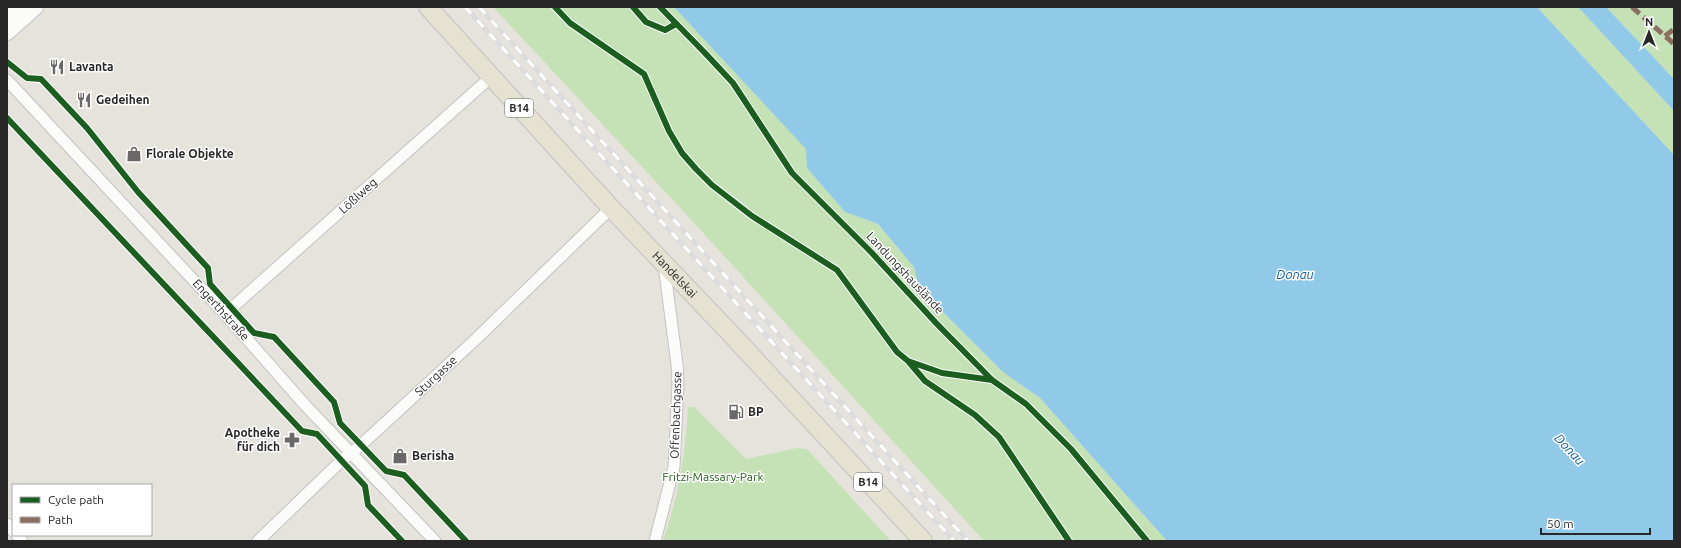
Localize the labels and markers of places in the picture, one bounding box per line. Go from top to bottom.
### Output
restaurant icon: Lavanta [48,58,66,76]
place label: Lavanta [69,60,113,73]
restaurant icon: Gedeihen [75,91,93,109]
place label: Gedeihen [96,93,150,106]
shop icon: Florale Objekte [125,145,143,163]
place label: Florale Objekte [146,147,234,160]
fuel station icon: BP [727,403,745,421]
place label: BP [748,405,764,418]
place label: Apotheke für dich [225,426,280,453]
pharmacy icon: Apotheke für dich [283,431,301,449]
shop icon: Berisha [391,447,409,465]
place label: Berisha [412,449,454,462]

